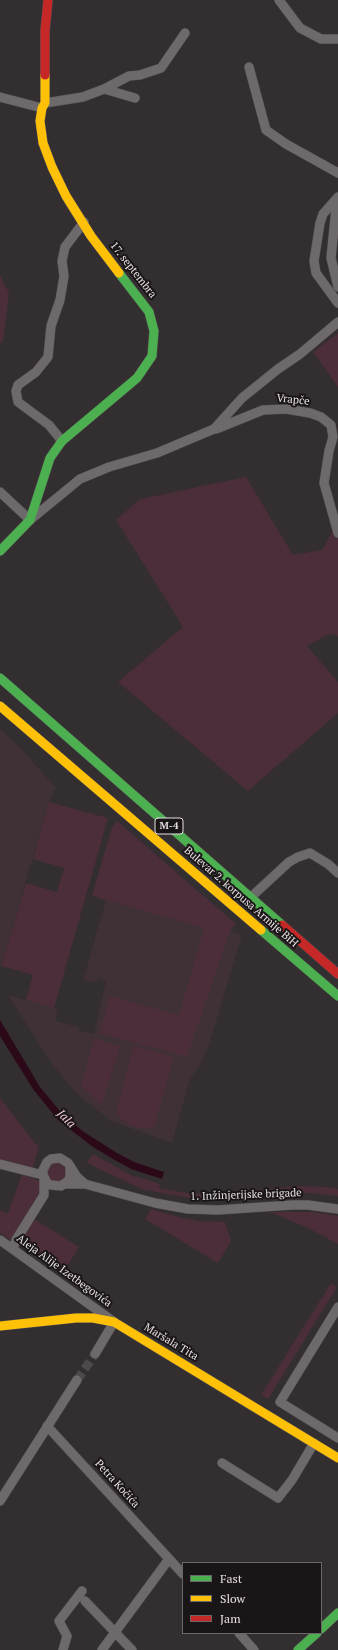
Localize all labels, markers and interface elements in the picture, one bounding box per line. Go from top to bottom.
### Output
street label: 17. septembra [107,239,159,301]
street label: Vrapče [276,392,310,408]
road number: M-4 [155,818,183,834]
street label: Bulevar 2. korpusa Armije BiH [181,844,301,950]
water label: Jala [54,1107,78,1131]
street label: 1. Inžinjerijske brigade [190,1186,302,1204]
street label: Aleja Alije Izetbegovića [14,1232,114,1310]
street label: Maršala Tita [141,1321,201,1363]
street label: Petra Kočića [92,1457,142,1511]
legend [182,1562,322,1634]
text: Fast [220,1571,242,1586]
text: Slow [220,1591,245,1606]
text: Jam [220,1611,241,1626]

